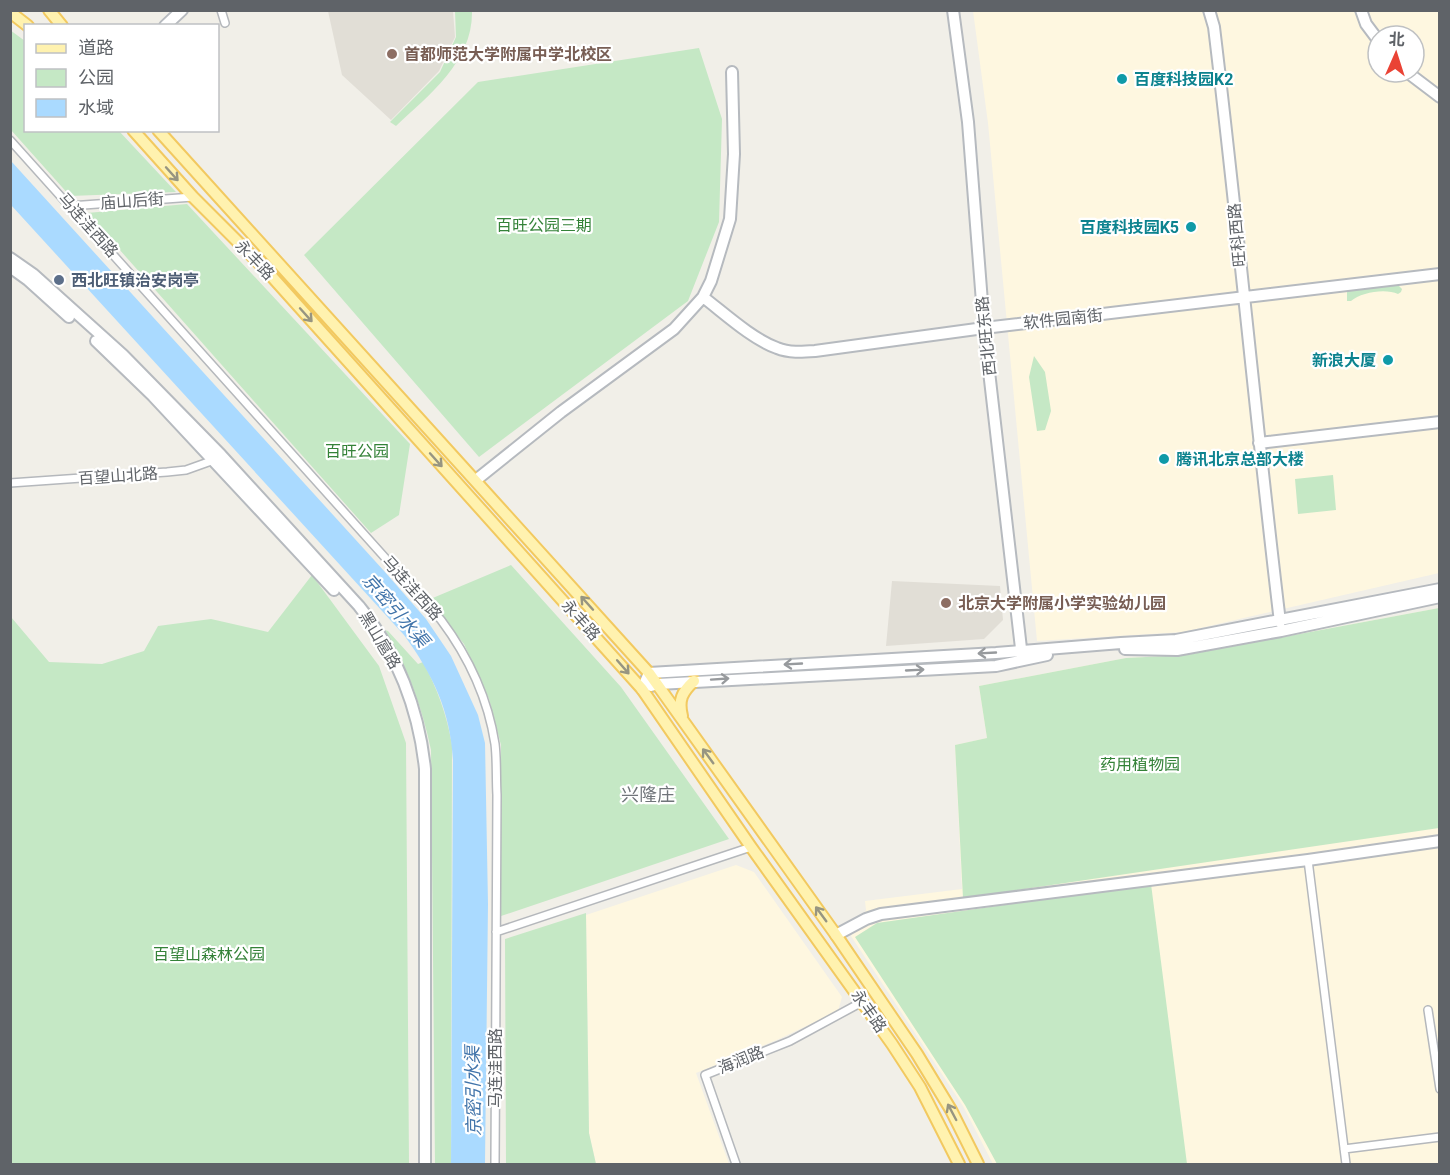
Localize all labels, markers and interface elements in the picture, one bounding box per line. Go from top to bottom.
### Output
legend [24,24,219,132]
north arrow [1366,24,1426,84]
text: 北 [1388,30,1405,49]
text: 道路 [78,37,114,58]
place label: 首都师范大学附属中学北校区 [404,45,612,64]
marker: 首都师范大学附属中学北校区 [385,47,399,61]
text: 公园 [78,67,114,88]
place label: 百度科技园K2 [1134,70,1233,89]
marker: 百度科技园K2 [1115,72,1129,86]
text: 水域 [78,97,114,118]
one-way arrow [165,166,179,181]
street label: 马连洼西路 [54,189,122,261]
street label: 庙山后街 [99,189,165,213]
street label: 旺科西路 [1225,202,1249,268]
park label: 百旺公园三期 [496,216,592,235]
place label: 百度科技园K5 [1080,218,1179,237]
marker: 百度科技园K5 [1184,220,1198,234]
street label: 永丰路 [231,236,279,284]
place label: 西北旺镇治安岗亭 [71,271,199,290]
marker: 西北旺镇治安岗亭 [52,273,66,287]
street label: 西北旺东路 [972,295,1000,377]
street label: 软件园南街 [1022,305,1104,333]
one-way arrow [299,308,313,323]
place label: 新浪大厦 [1312,351,1376,370]
marker: 新浪大厦 [1381,353,1395,367]
park label: 百旺公园 [325,442,389,461]
place label: 腾讯北京总部大楼 [1176,450,1304,469]
one-way arrow [429,452,443,467]
marker: 腾讯北京总部大楼 [1157,452,1171,466]
street label: 百望山北路 [77,464,159,488]
street label: 马连洼西路 [378,552,446,624]
water label: 京密引水渠 [359,569,435,653]
place label: 北京大学附属小学实验幼儿园 [958,594,1166,613]
street label: 永丰路 [558,596,604,644]
one-way arrow [580,596,594,611]
marker: 北京大学附属小学实验幼儿园 [939,596,953,610]
street label: 黑山扈路 [355,608,405,672]
one-way arrow [978,648,998,659]
one-way arrow [616,659,630,674]
one-way arrow [783,659,803,670]
one-way arrow [905,664,924,675]
one-way arrow [710,674,730,685]
one-way arrow [701,748,714,764]
park label: 药用植物园 [1100,755,1180,774]
district label: 兴隆庄 [621,784,675,805]
one-way arrow [815,907,827,923]
park label: 百望山森林公园 [153,945,265,964]
street label: 永丰路 [847,986,891,1036]
street label: 马连洼西路 [486,1028,505,1108]
street label: 海润路 [715,1042,767,1078]
water label: 京密引水渠 [462,1043,484,1136]
one-way arrow [946,1104,958,1121]

